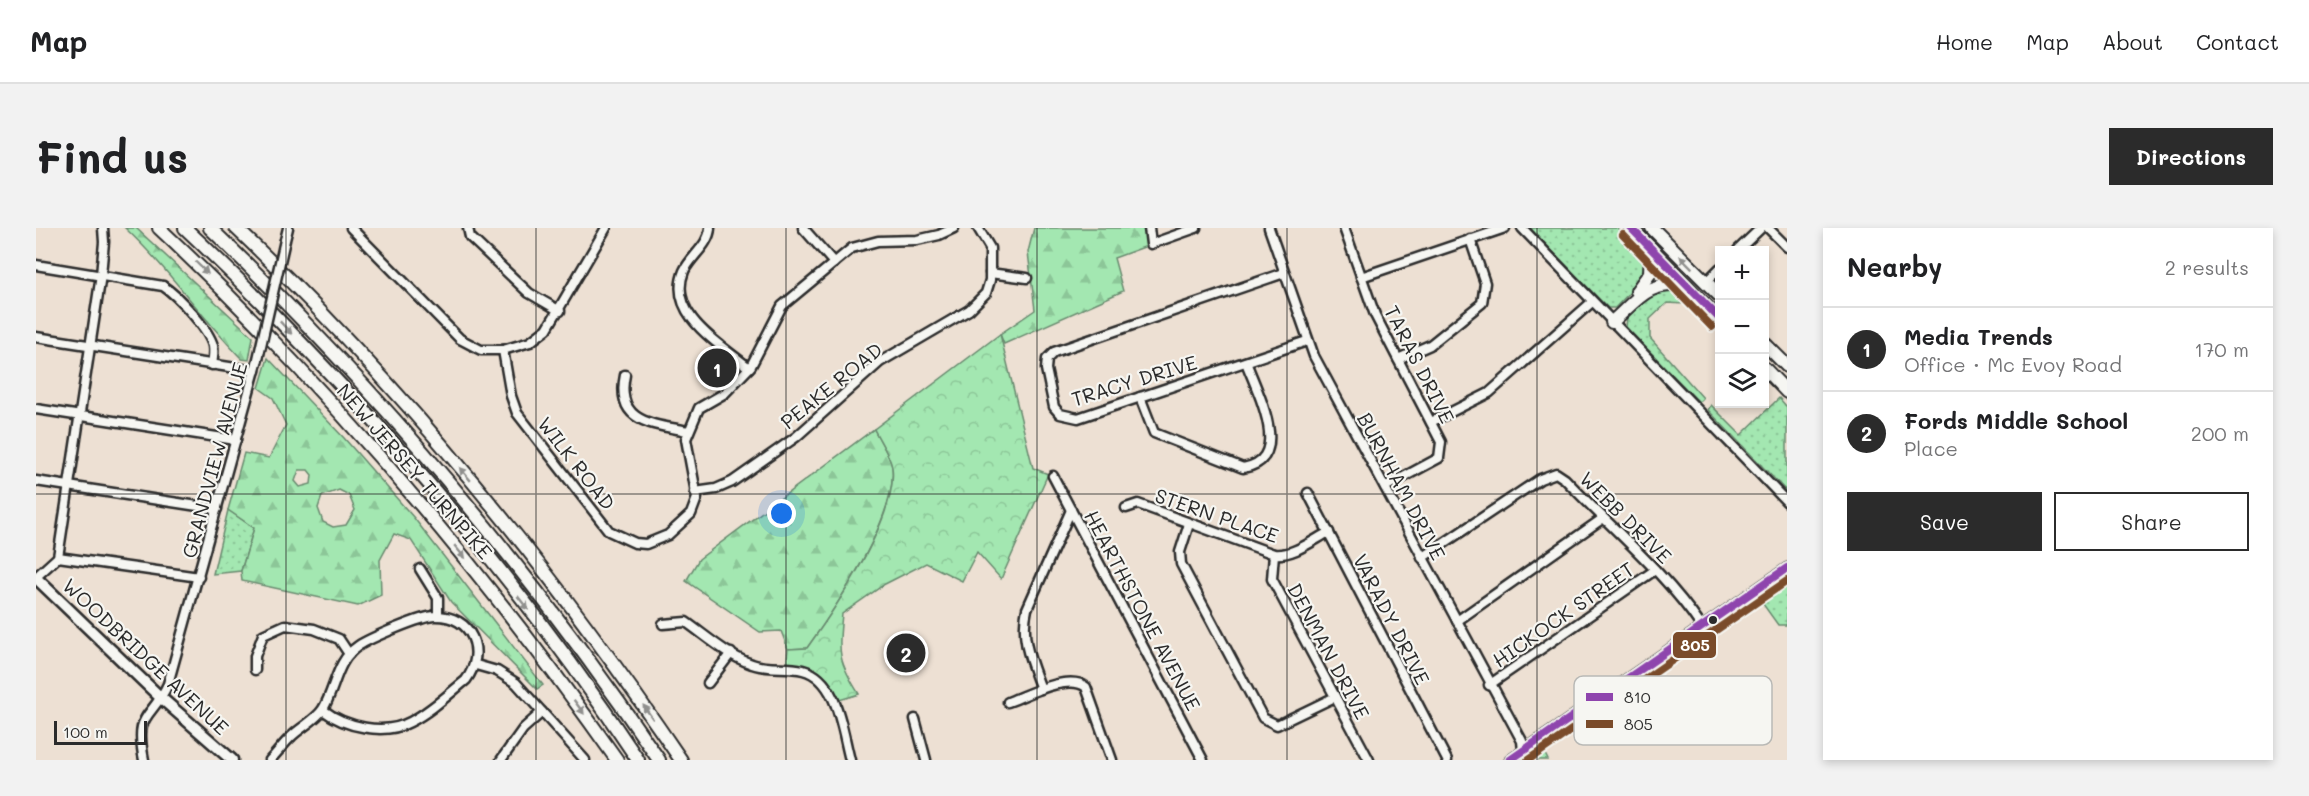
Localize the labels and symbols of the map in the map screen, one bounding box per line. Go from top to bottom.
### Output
one-way arrow [1679,254,1693,269]
one-way arrow [194,261,208,275]
street label: TARAS DRIVE [1379,301,1461,427]
one-way arrow [279,321,293,336]
street label: PEAKE ROAD [775,336,887,434]
pin: 1 [698,346,736,390]
street label: TRACY DRIVE [1068,349,1200,411]
street label: GRANDVIEW AVENUE [175,359,253,561]
street label: NEW JERSEY TURNPIKE [332,378,498,564]
street label: BURNHAM DRIVE [1352,408,1452,564]
street label: WILK ROAD [532,411,622,515]
street label: WEBB DRIVE [1574,465,1678,569]
one-way arrow [458,466,471,482]
street label: STERN PLACE [1152,482,1282,548]
your location [767,499,796,528]
street label: HEARTHSTONE AVENUE [1079,505,1207,715]
one-way arrow [454,544,467,560]
street label: VARADY DRIVE [1348,549,1436,689]
street label: HICKOCK STREET [1487,555,1639,673]
street label: WOODBRIDGE AVENUE [57,572,235,740]
street label: DENMAN DRIVE [1282,578,1376,724]
one-way arrow [517,595,530,611]
unlabelled marker [1707,614,1719,626]
pin: 2 [886,630,926,676]
line badge: 805 [1672,631,1717,659]
text: 805 [1680,634,1710,655]
legend [1574,676,1772,745]
text: 810 [1624,686,1651,707]
one-way arrow [573,698,585,714]
one-way arrow [642,704,654,720]
text: 805 [1624,713,1653,734]
scale bar [54,718,147,746]

